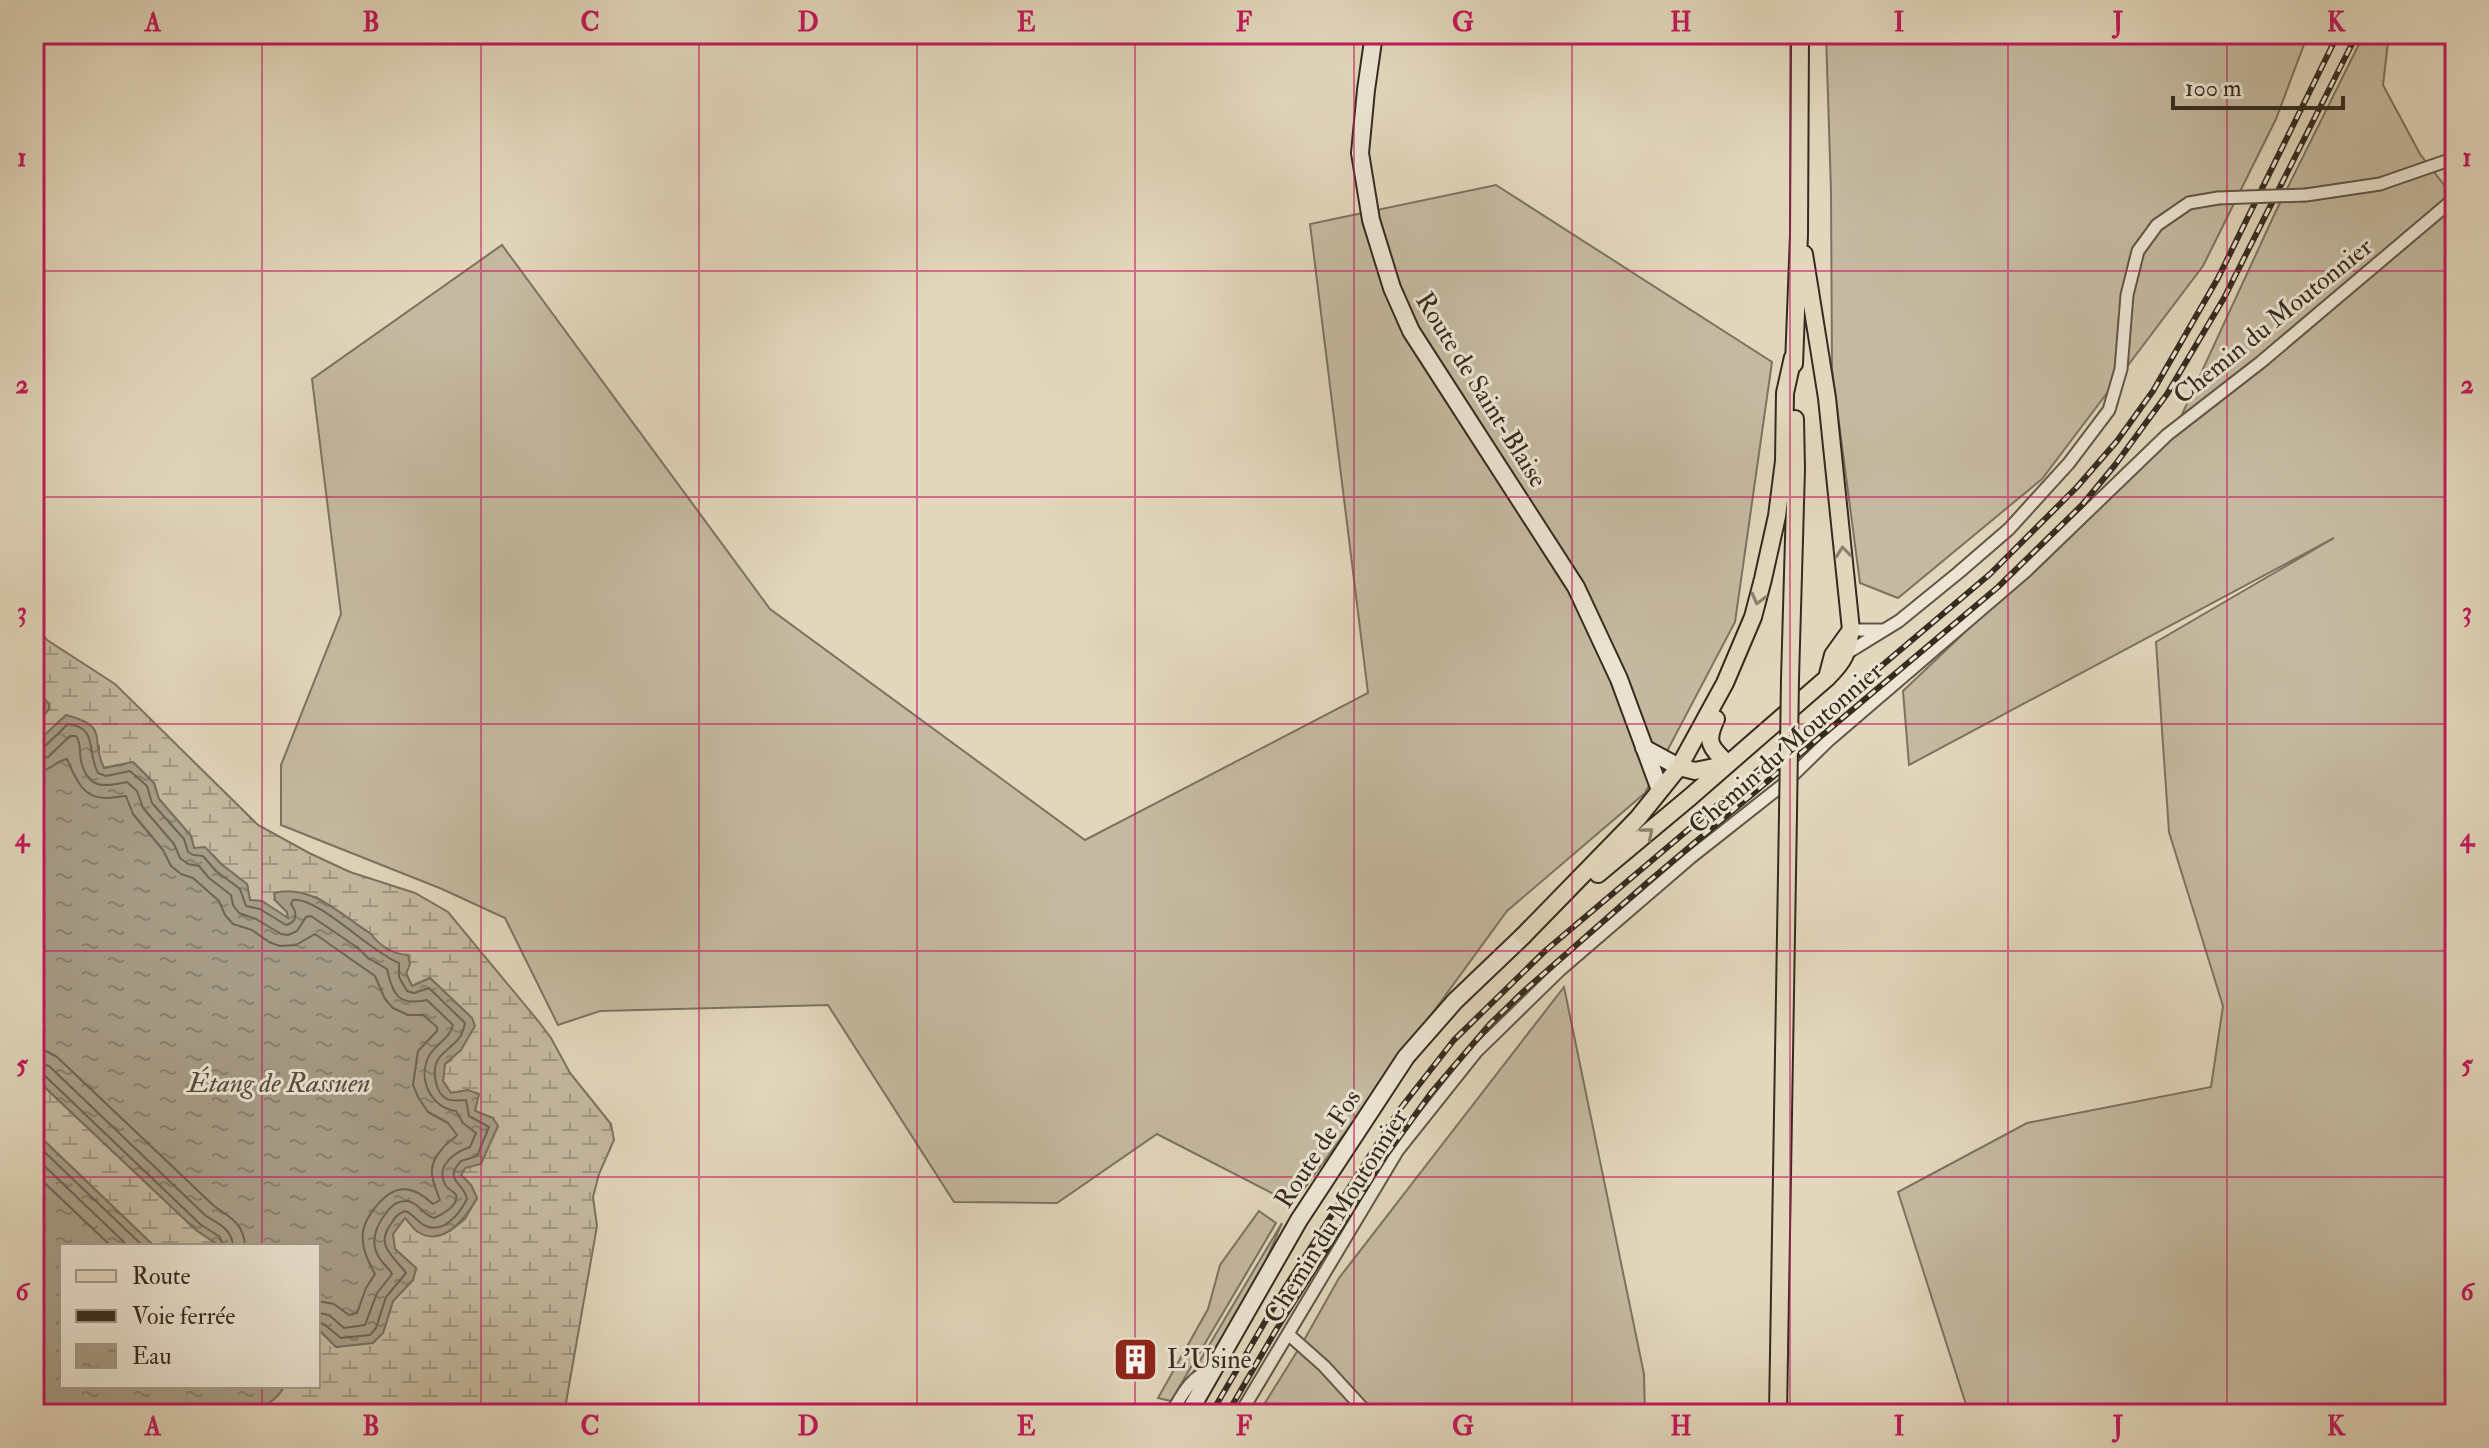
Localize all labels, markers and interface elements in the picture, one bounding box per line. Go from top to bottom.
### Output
text: A [144,7,162,39]
text: B [362,7,380,39]
text: C [580,7,600,39]
text: D [797,7,819,39]
text: E [1017,7,1036,39]
text: F [1236,7,1253,39]
text: G [1452,7,1474,39]
text: H [1670,7,1692,39]
text: I [1894,7,1904,39]
text: J [2111,7,2124,39]
text: K [2327,7,2346,39]
scale bar [2173,60,2343,110]
text: 100 m [2185,73,2242,104]
text: 1 [17,142,27,174]
text: 1 [2462,142,2472,174]
street label: Chemin du Moutonnier [2167,231,2379,411]
street label: Route de Saint-Blaise [1408,287,1554,494]
text: 2 [15,369,29,401]
text: 2 [2460,369,2474,401]
one-way arrow [1834,545,1851,558]
one-way arrow [1751,592,1767,606]
text: 3 [17,596,27,628]
text: 3 [2462,596,2472,628]
street label: Chemin du Moutonnier [1682,655,1890,841]
text: 4 [14,822,31,854]
text: 4 [2459,822,2476,854]
one-way arrow [1638,828,1653,842]
text: 5 [16,1049,28,1081]
text: 5 [2461,1049,2473,1081]
water label: Étang de Rassuen [186,1066,370,1101]
street label: Route de Fos [1268,1084,1368,1214]
street label: Chemin du Moutonnier [1257,1103,1415,1329]
legend [60,1244,320,1388]
text: Route [132,1261,191,1292]
text: 6 [15,1276,30,1308]
text: 6 [2460,1276,2475,1308]
text: Voie ferrée [132,1301,235,1332]
building icon: L'Usine [1112,1336,1160,1384]
text: Eau [132,1341,172,1372]
place label: L'Usine [1167,1344,1252,1376]
text: A [144,1411,162,1443]
text: B [362,1411,380,1443]
text: C [580,1411,600,1443]
text: D [797,1411,819,1443]
text: E [1017,1411,1036,1443]
text: F [1236,1411,1253,1443]
text: G [1452,1411,1474,1443]
text: H [1670,1411,1692,1443]
text: I [1894,1411,1904,1443]
text: J [2111,1411,2124,1443]
text: K [2327,1411,2346,1443]

